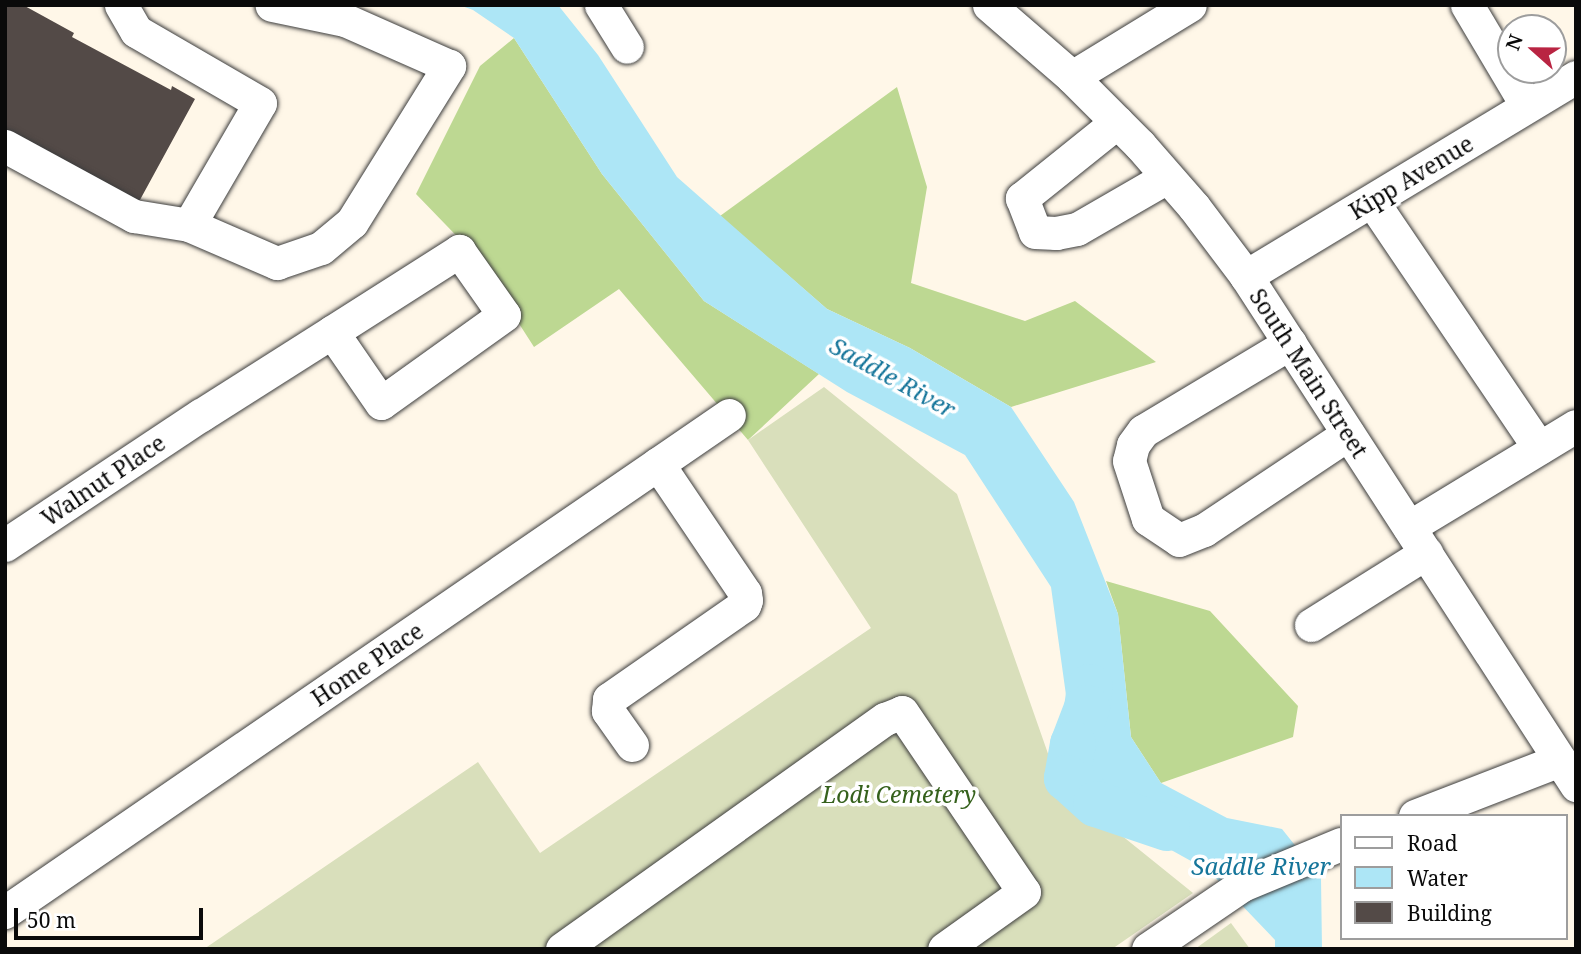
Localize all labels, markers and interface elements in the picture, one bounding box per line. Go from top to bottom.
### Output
north arrow [1497,14,1567,84]
text: N [1499,31,1529,54]
street label: Kipp Avenue [1344,129,1478,225]
street label: South Main Street [1244,283,1374,463]
water label: Saddle River [825,331,961,423]
street label: Walnut Place [36,428,170,532]
street label: Home Place [306,616,428,712]
park label: Lodi Cemetery [822,780,976,808]
legend [1340,814,1567,940]
text: Road [1407,829,1458,857]
water label: Saddle River [1191,852,1331,880]
text: Water [1407,864,1468,892]
scale bar [18,894,206,938]
text: Building [1407,899,1492,927]
text: 50 m [27,906,76,934]

